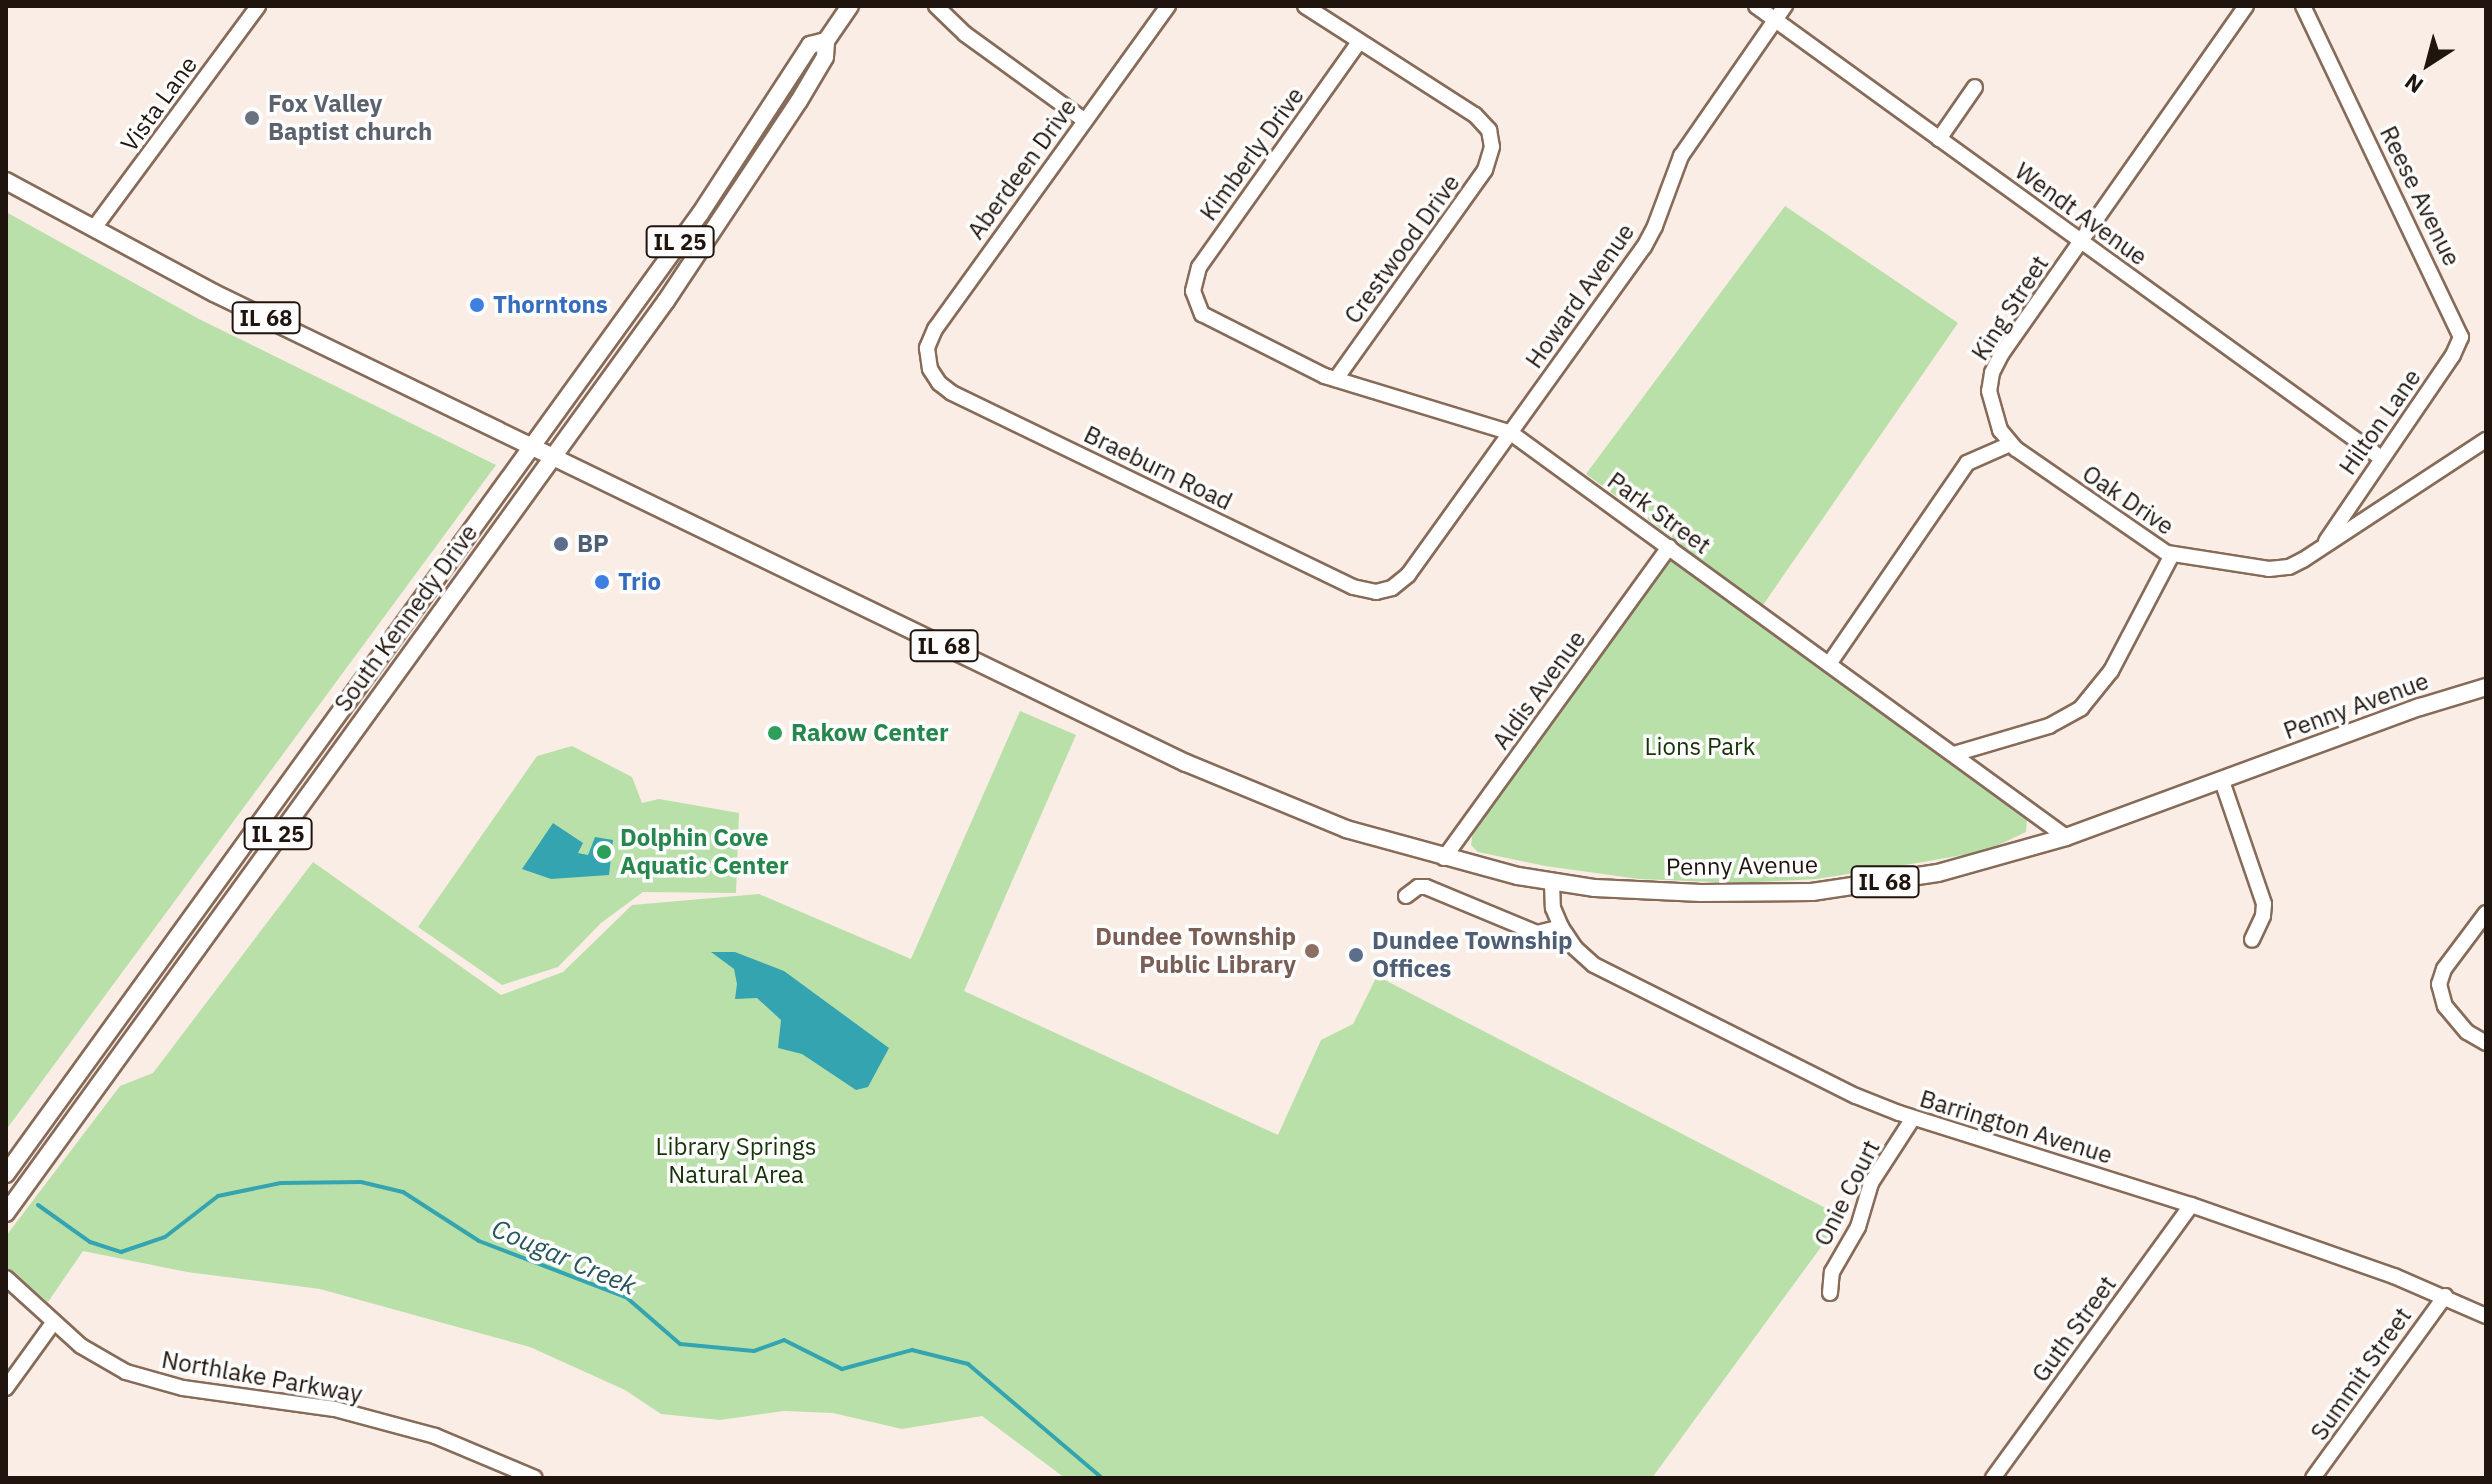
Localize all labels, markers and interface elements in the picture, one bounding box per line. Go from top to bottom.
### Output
north arrow [2388,24,2468,104]
street label: Vista Lane [115,51,203,157]
text: N [2399,67,2429,100]
street label: Kimberly Drive [1194,82,1310,226]
place label: Fox Valley Baptist church [268,90,432,146]
street label: Aberdeen Drive [961,93,1083,245]
marker: Fox Valley Baptist church [243,109,261,127]
street label: Reese Avenue [2374,121,2466,271]
street label: Wendt Avenue [2009,157,2153,271]
street label: Crestwood Drive [1338,169,1466,329]
street label: Howard Avenue [1520,218,1640,374]
road number: IL 25 [644,224,716,260]
street label: King Street [1966,250,2054,366]
place label: Thorntons [493,291,608,319]
marker: Thorntons [468,296,486,314]
road number: IL 68 [230,300,302,336]
street label: Hilton Lane [2333,364,2427,480]
street label: Braeburn Road [1079,420,1237,516]
street label: Oak Drive [2077,459,2179,541]
street label: Park Street [1602,466,1716,560]
street label: South Kennedy Drive [328,519,484,717]
place label: BP [577,530,609,558]
marker: BP [552,535,570,553]
place label: Trio [618,568,661,596]
marker: Trio [593,573,611,591]
street label: Aldis Avenue [1486,625,1592,755]
road number: IL 68 [908,628,980,664]
street label: Penny Avenue [2280,666,2432,746]
place label: Rakow Center [791,719,949,747]
marker: Rakow Center [766,724,784,742]
park label: Lions Park [1644,733,1756,761]
road number: IL 25 [242,816,314,852]
place label: Dolphin Cove Aquatic Center [620,824,789,880]
marker: Dolphin Cove Aquatic Center [595,843,613,861]
street label: Penny Avenue [1666,850,1818,882]
road number: IL 68 [1849,864,1921,900]
place label: Dundee Township Public Library [1095,923,1296,979]
place label: Dundee Township Offices [1372,927,1573,983]
marker: Dundee Township Public Library [1303,942,1321,960]
marker: Dundee Township Offices [1347,946,1365,964]
street label: Barrington Avenue [1916,1084,2116,1170]
park label: Library Springs Natural Area [656,1133,816,1189]
street label: Onie Court [1808,1135,1886,1251]
water label: Cougar Creek [487,1213,641,1301]
street label: Guth Street [2026,1270,2122,1388]
street label: Summit Street [2305,1302,2417,1446]
street label: Northlake Parkway [159,1345,365,1409]

